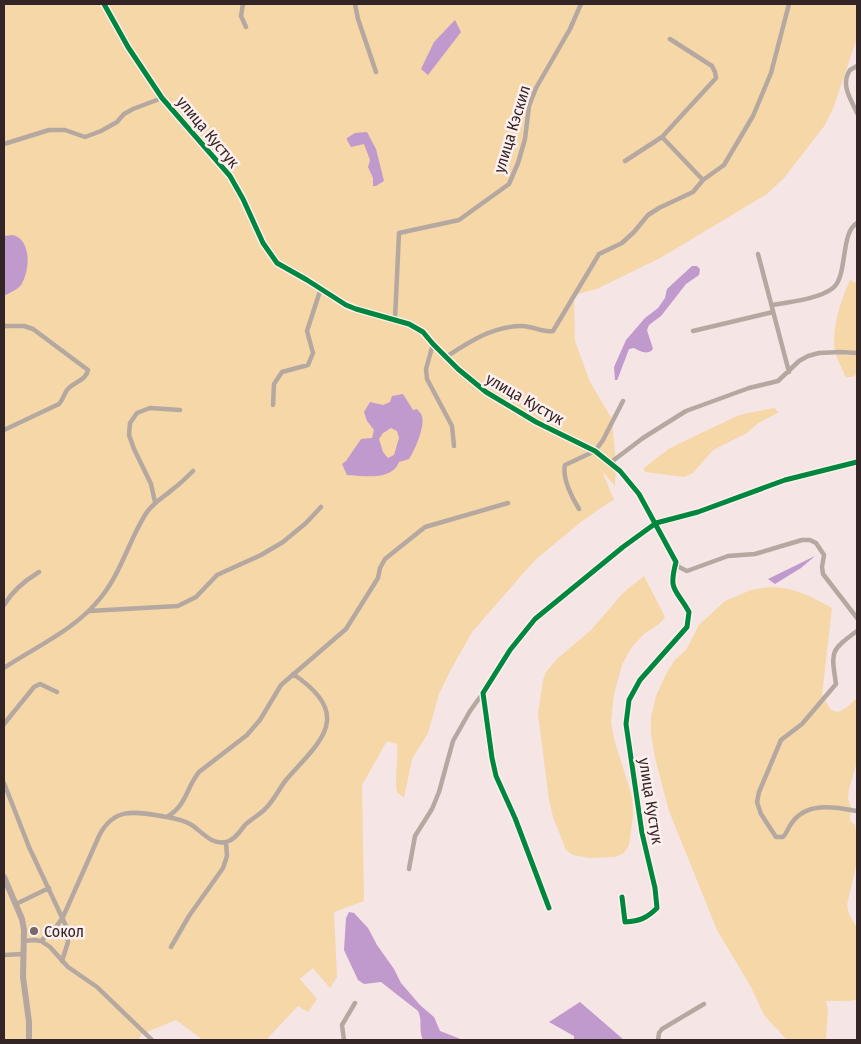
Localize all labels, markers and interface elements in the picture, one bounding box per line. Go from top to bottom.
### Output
street label: улица Кэскил [490,83,534,175]
street label: улица Кустук [173,92,244,172]
street label: улица Кустук [482,369,568,429]
street label: улица Кустук [635,756,667,846]
place label: Сокол [44,922,84,941]
marker: Сокол [28,925,40,937]

